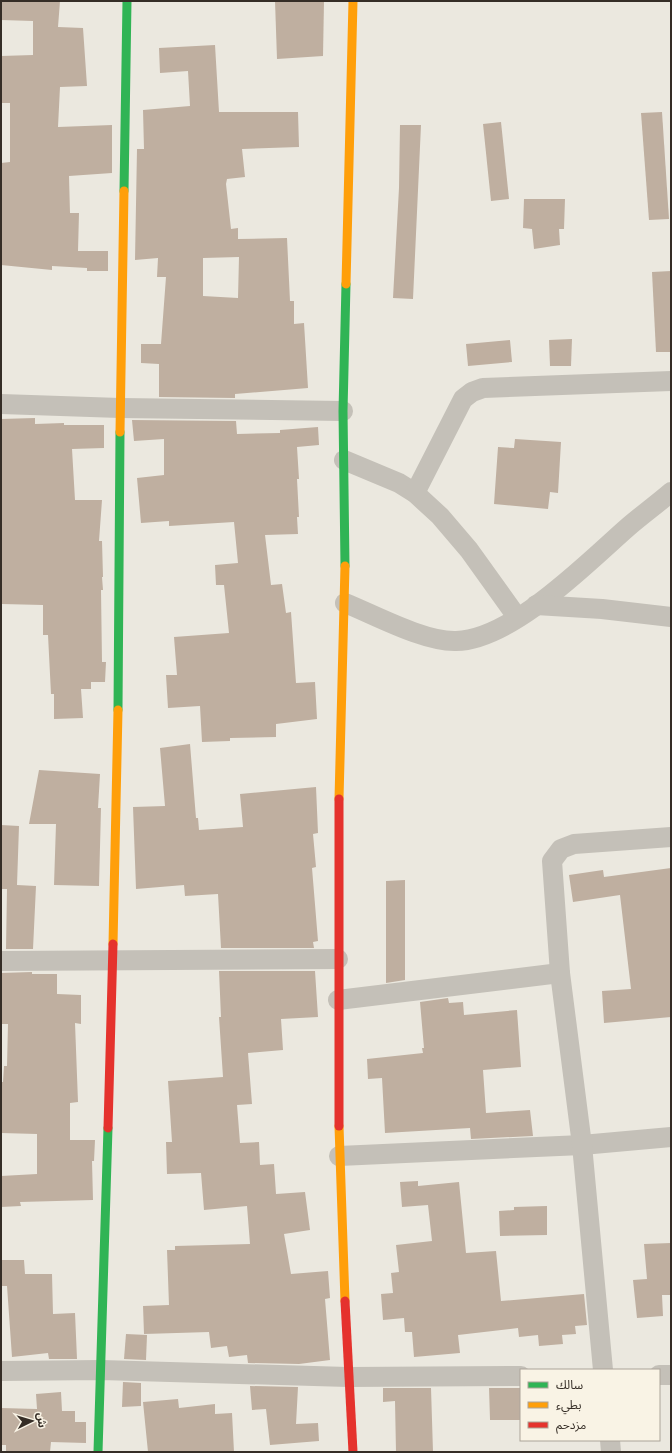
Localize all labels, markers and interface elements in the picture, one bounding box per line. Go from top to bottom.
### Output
legend [520,1369,660,1441]
text: سالك [556,1378,583,1392]
text: بطيء [556,1398,582,1415]
north arrow [12,1401,52,1441]
text: ش [34,1412,49,1428]
text: مزدحم [556,1418,586,1434]

